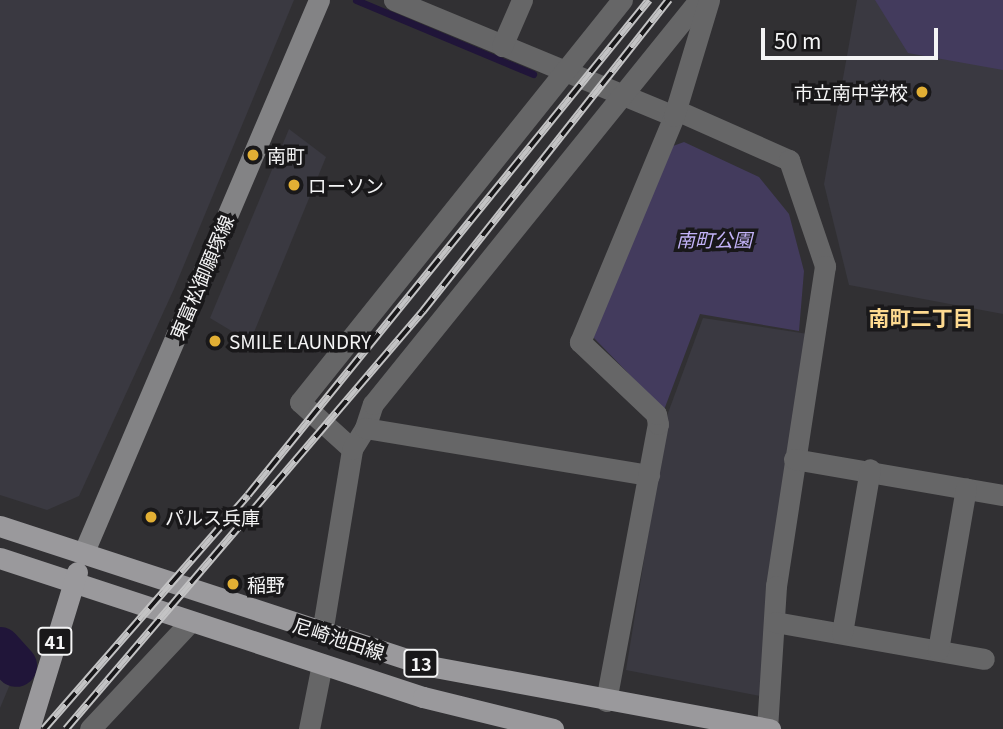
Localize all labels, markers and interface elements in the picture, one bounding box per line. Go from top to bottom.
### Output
scale bar [765,14,942,58]
text: 50 m [774,25,821,55]
place label: 市立南中学校 [794,81,908,103]
marker: 市立南中学校 [914,84,930,100]
place label: 南町 [267,144,305,166]
marker: 南町 [245,147,261,163]
place label: ローソン [308,174,384,196]
marker: ローソン [286,177,302,193]
street label: 東富松御願塚線 [165,211,237,343]
park label: 南町公園 [676,228,752,250]
district label: 南町二丁目 [869,304,973,330]
place label: SMILE LAUNDRY [229,330,371,352]
marker: SMILE LAUNDRY [207,333,223,349]
place label: パルス兵庫 [165,506,260,528]
marker: パルス兵庫 [143,509,159,525]
place label: 稲野 [247,573,285,595]
marker: 稲野 [225,576,241,592]
street label: 尼崎池田線 [290,612,388,664]
road number: 41 [36,626,74,656]
road number: 13 [402,648,440,678]

